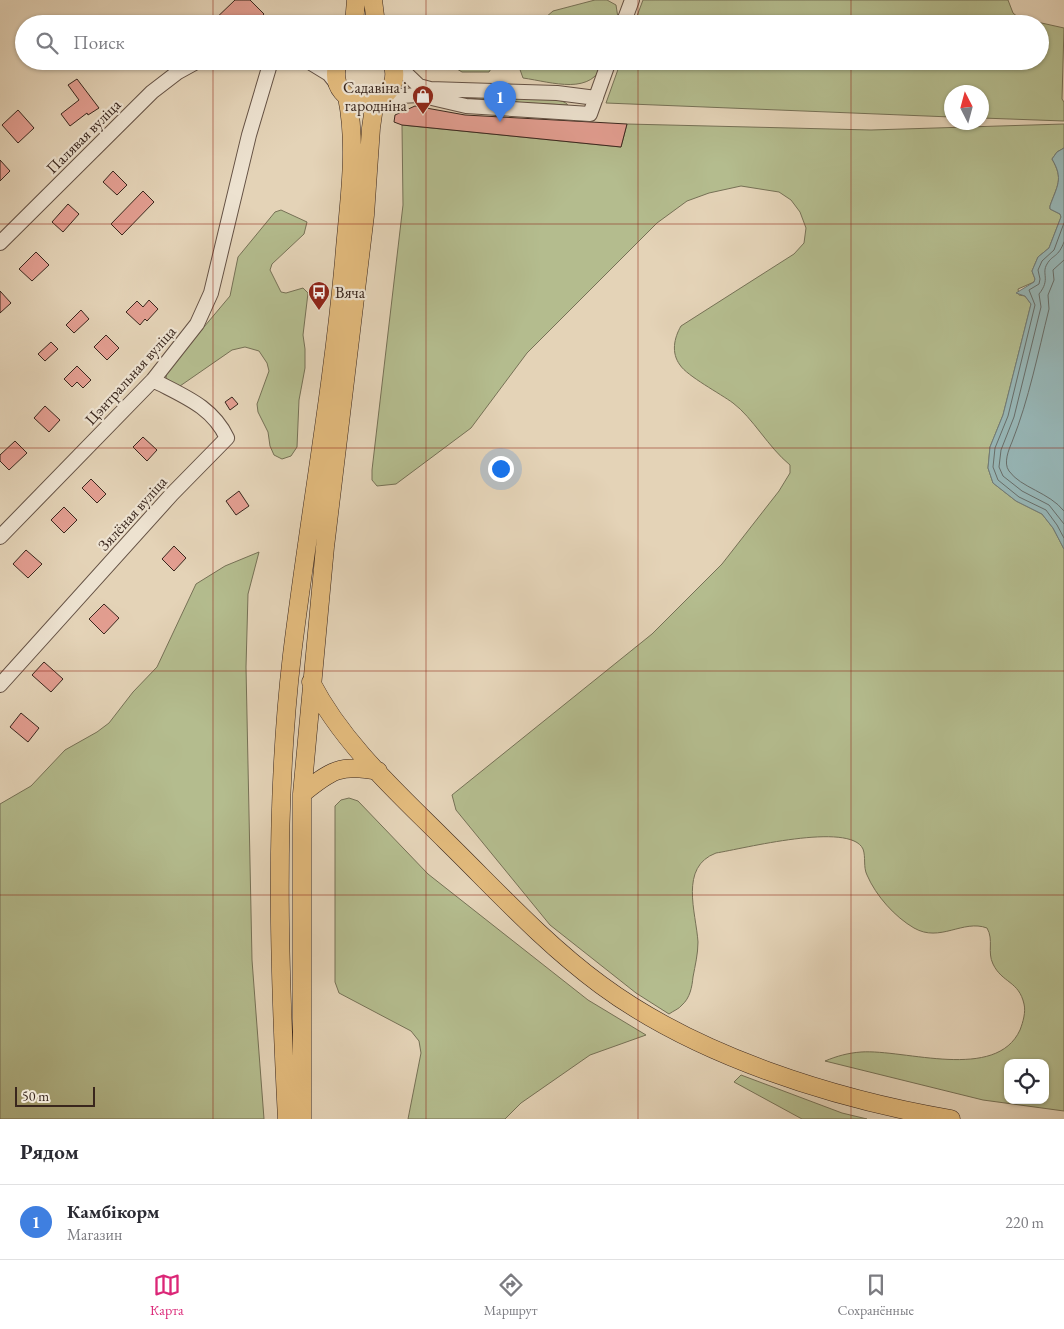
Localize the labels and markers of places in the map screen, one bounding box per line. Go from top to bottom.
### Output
place label: Садавіна і гародніна [343,77,408,116]
pin: 1 [484,81,516,122]
shop icon: Садавіна і гародніна [411,84,435,115]
bus stop icon: Вяча [307,280,331,311]
place label: Вяча [335,282,366,303]

